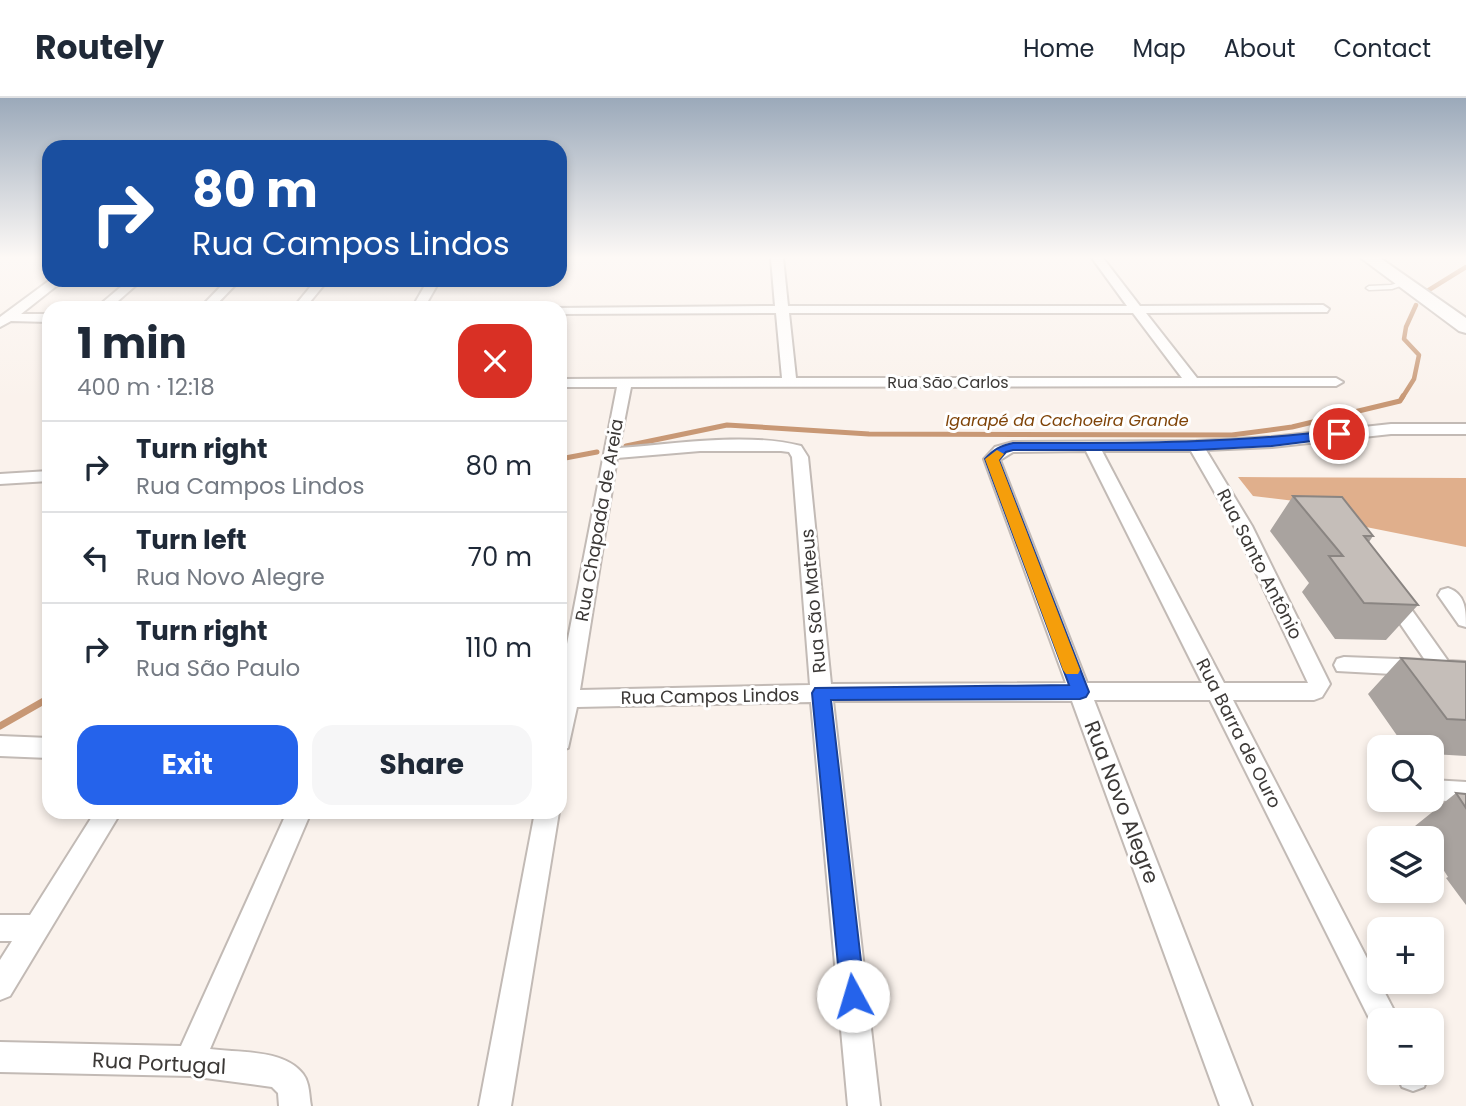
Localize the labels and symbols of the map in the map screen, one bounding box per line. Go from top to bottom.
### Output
street label: Rua São Carlos [887,371,1009,394]
pin [1309,404,1369,464]
water label: Igarapé da Cachoeira Grande [945,409,1189,432]
street label: Rua Chapada de Areia [569,417,629,623]
street label: Rua Santo Antônio [1211,484,1309,644]
street label: Rua São Mateus [794,528,832,674]
street label: Rua Barra de Ouro [1190,654,1288,812]
street label: Rua Campos Lindos [620,682,800,710]
street label: Rua Novo Alegre [1078,716,1166,888]
position arrow [816,959,890,1033]
street label: Rua Portugal [91,1045,227,1081]

